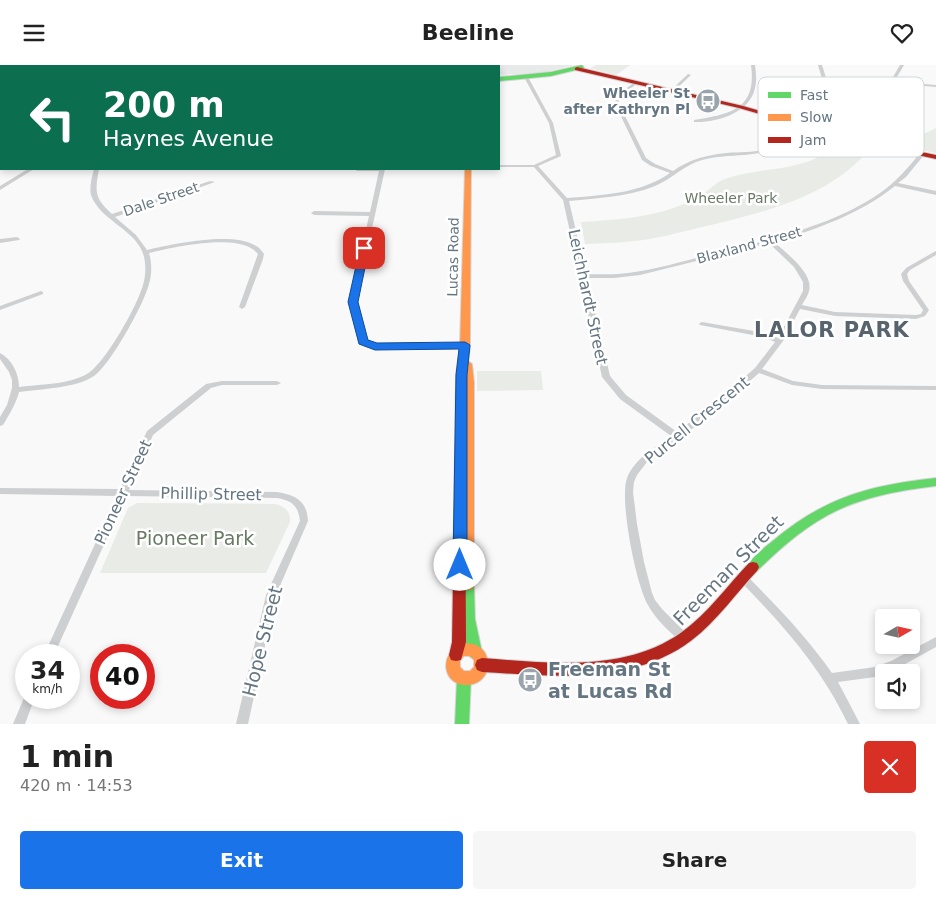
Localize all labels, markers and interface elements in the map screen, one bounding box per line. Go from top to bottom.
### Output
icon: menu [20,19,48,47]
icon: heart [888,19,916,47]
text: Beeline [422,20,514,45]
legend [758,77,924,157]
icon: left [20,85,85,150]
text: 200 m [103,85,225,125]
place label: Wheeler St after Kathryn Pl [564,85,690,117]
text: Fast [800,87,829,103]
bus stop icon: Wheeler St after Kathryn Pl [695,88,721,114]
text: Slow [800,109,833,125]
text: Haynes Avenue [103,126,274,151]
text: Jam [799,132,826,148]
street label: Dale Street [121,178,201,219]
park label: Wheeler Park [685,190,778,206]
street label: Lucas Road [444,217,462,297]
street label: Blaxland Street [695,223,804,267]
pin [343,227,385,269]
street label: Leichhardt Street [564,227,612,367]
icon: arrive [350,234,378,262]
district label: LALOR PARK [754,318,910,342]
street label: Purcell Crescent [641,372,753,468]
street label: Pioneer Street [90,436,156,548]
street label: Phillip Street [160,484,262,504]
street label: Freeman Street [668,510,788,630]
park label: Pioneer Park [136,527,254,549]
position arrow [433,538,485,590]
street label: Hope Street [238,583,286,699]
north arrow [875,609,920,654]
map controls [875,609,920,709]
speed limit sign: 40 [90,644,155,709]
text: 34 [30,656,65,685]
place label: Freeman St at Lucas Rd [548,658,672,702]
button: sound [875,664,920,709]
bus stop icon: Freeman St at Lucas Rd [517,667,543,693]
text: km/h [32,682,63,696]
text: 1 min [20,739,114,774]
button: close [864,741,916,793]
text: 420 m · 14:53 [20,776,133,795]
button: Exit [20,831,463,889]
button: Share [473,831,916,889]

